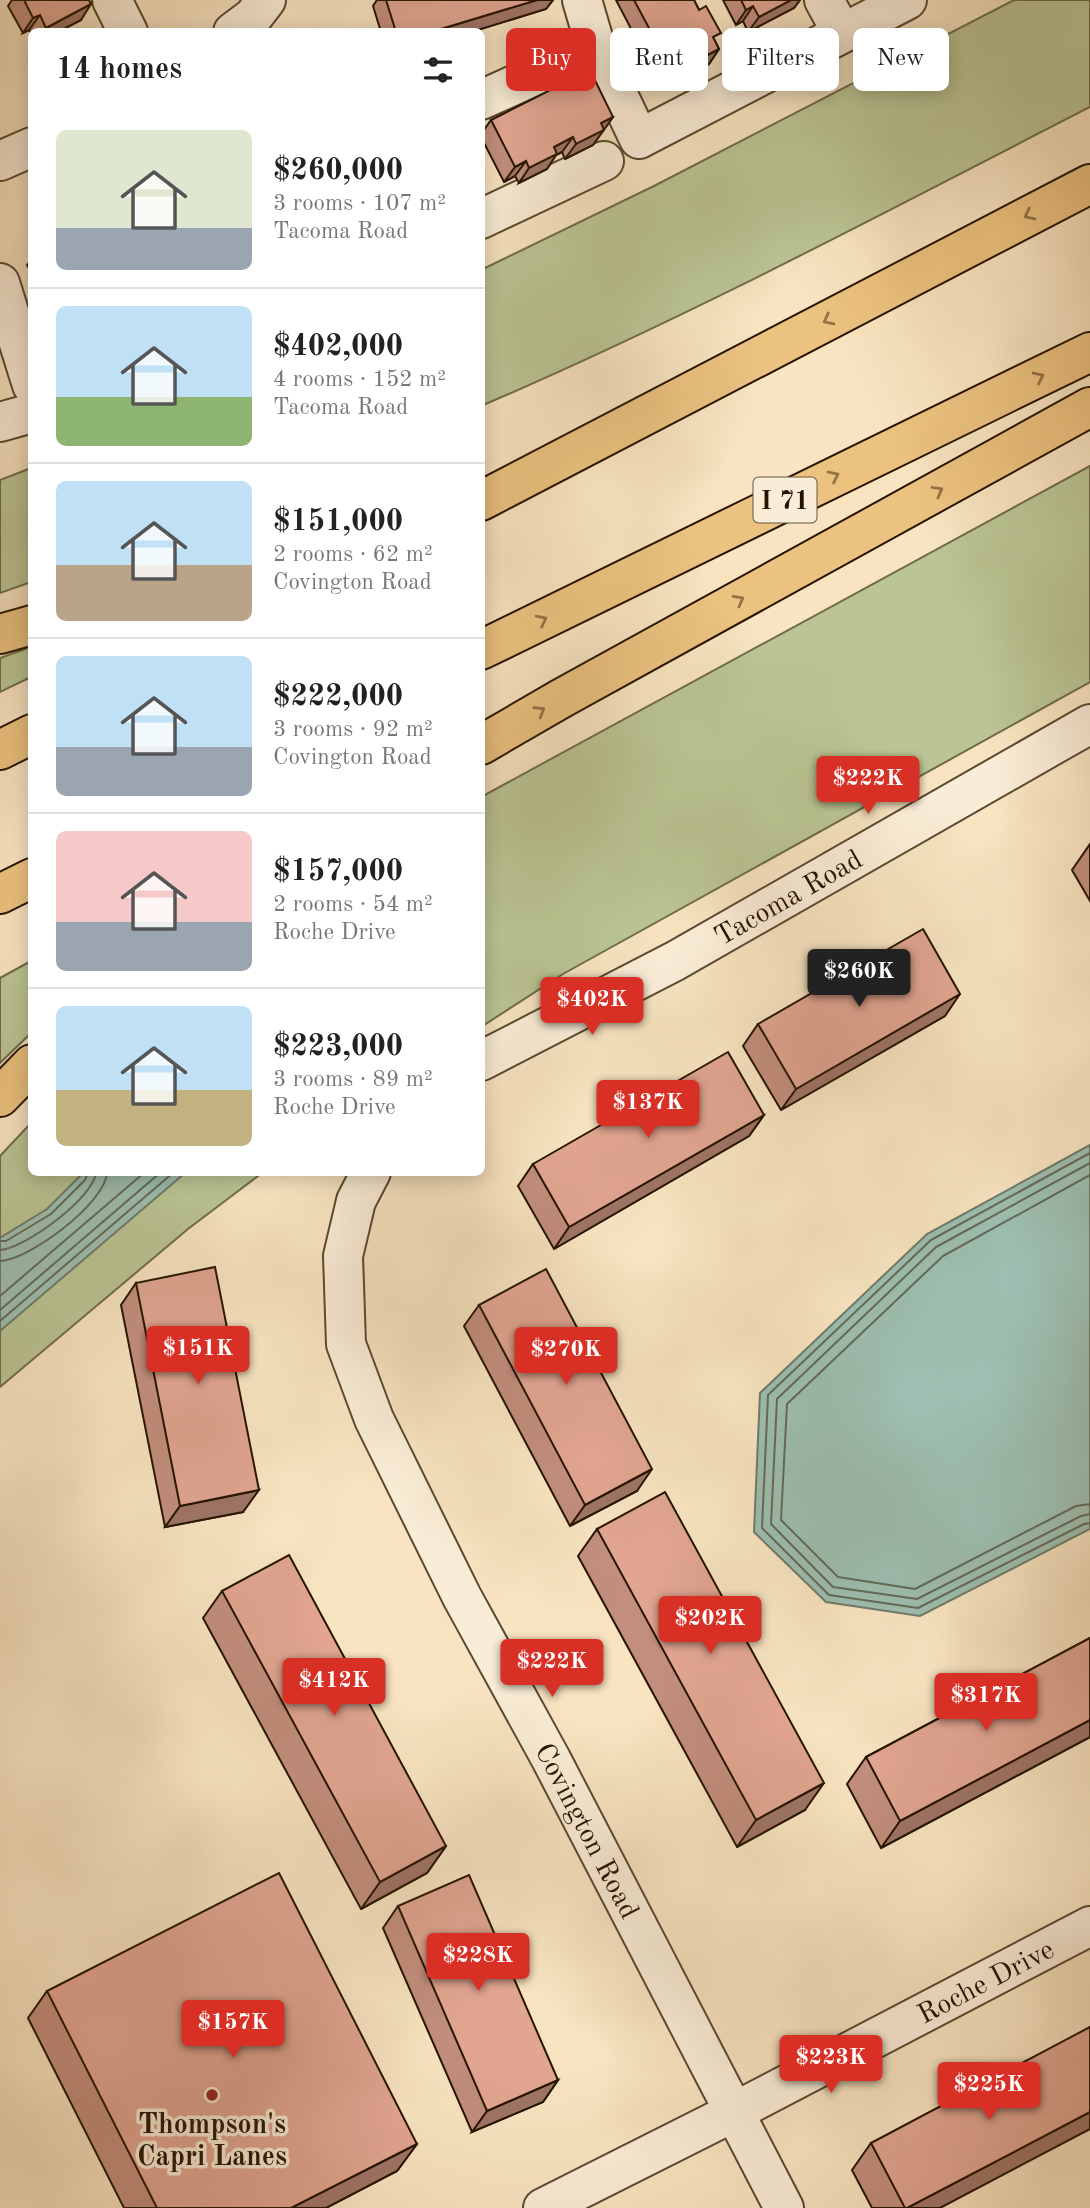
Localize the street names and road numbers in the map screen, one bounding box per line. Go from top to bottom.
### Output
road number: I 71 [754,478,816,522]
street label: Tacoma Road [711,846,868,952]
street label: Covington Road [528,1739,642,1924]
street label: Roche Drive [914,1936,1059,2031]

